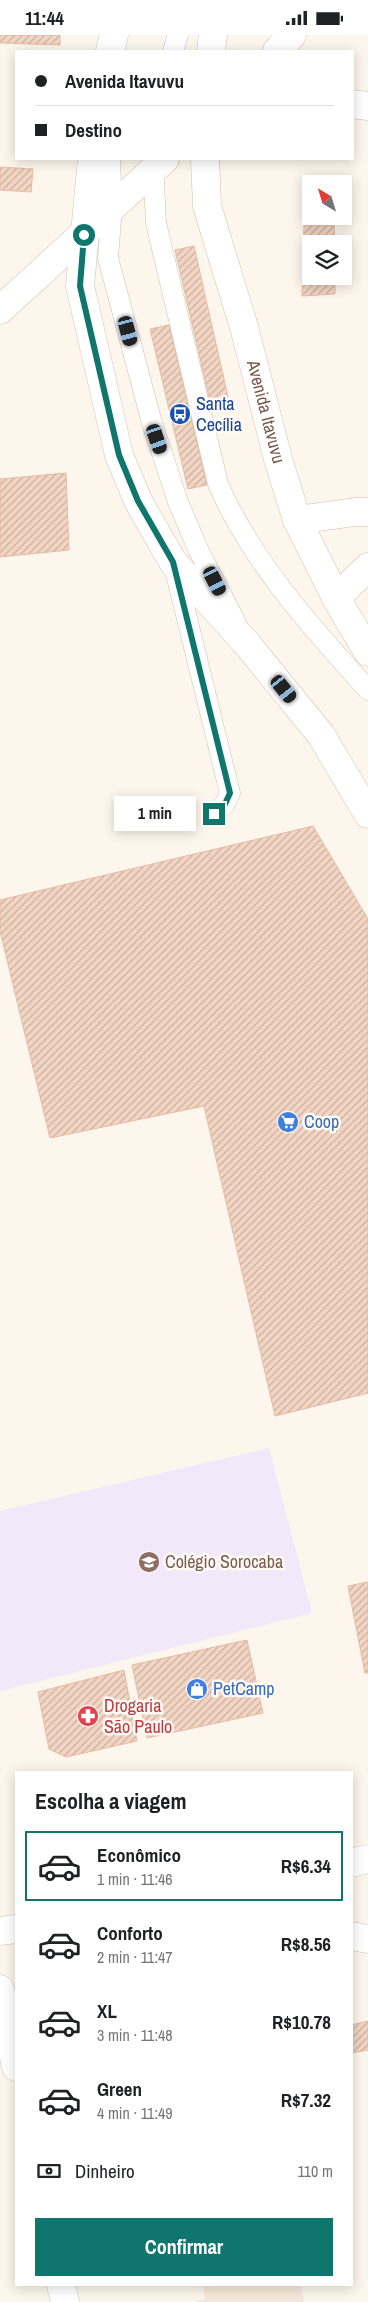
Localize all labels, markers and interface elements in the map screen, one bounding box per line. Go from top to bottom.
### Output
text: 11:44 [25,5,64,31]
text: Avenida Itavuvu [65,68,184,94]
text: Destino [65,117,122,143]
north arrow [302,175,352,225]
map controls [302,175,352,285]
route start [73,224,95,246]
button: layers [302,235,352,285]
car [116,315,139,347]
street label: Avenida Itavuvu [241,356,292,466]
place label: Santa Cecília [196,391,242,437]
bus stop icon: Santa Cecília [168,402,192,426]
car [145,422,168,456]
car [201,564,228,598]
car [268,673,299,705]
callout: 1 min [114,797,196,831]
text: 1 min [138,802,172,824]
route end [203,803,225,825]
place label: Coop [304,1109,339,1134]
supermarket icon: Coop [276,1110,300,1134]
place label: Colégio Sorocaba [165,1549,283,1574]
school or university icon: Colégio Sorocaba [137,1550,161,1574]
place label: PetCamp [213,1676,275,1701]
shop icon: PetCamp [185,1677,209,1701]
place label: Drogaria São Paulo [104,1693,172,1739]
pharmacy icon: Drogaria São Paulo [76,1704,100,1728]
text: Escolha a viagem [35,1786,186,1816]
text: Econômico [97,1842,181,1868]
icon: car [37,1844,82,1889]
text: R$6.34 [281,1853,331,1879]
text: 1 min · 11:46 [97,1868,173,1890]
text: Conforto [97,1920,163,1946]
icon: car [37,1922,82,1967]
text: R$8.56 [281,1931,331,1957]
text: 2 min · 11:47 [97,1946,173,1968]
text: XL [97,1998,117,2024]
icon: car [37,2000,82,2045]
text: R$10.78 [272,2009,331,2035]
text: 3 min · 11:48 [97,2024,173,2046]
text: Green [97,2076,142,2102]
icon: car [37,2078,82,2123]
text: R$7.32 [281,2087,331,2113]
text: 4 min · 11:49 [97,2102,173,2124]
icon: cash [35,2157,63,2185]
text: Dinheiro [75,2158,135,2184]
text: 110 m [297,2160,333,2182]
button: Confirmar [35,2218,333,2276]

